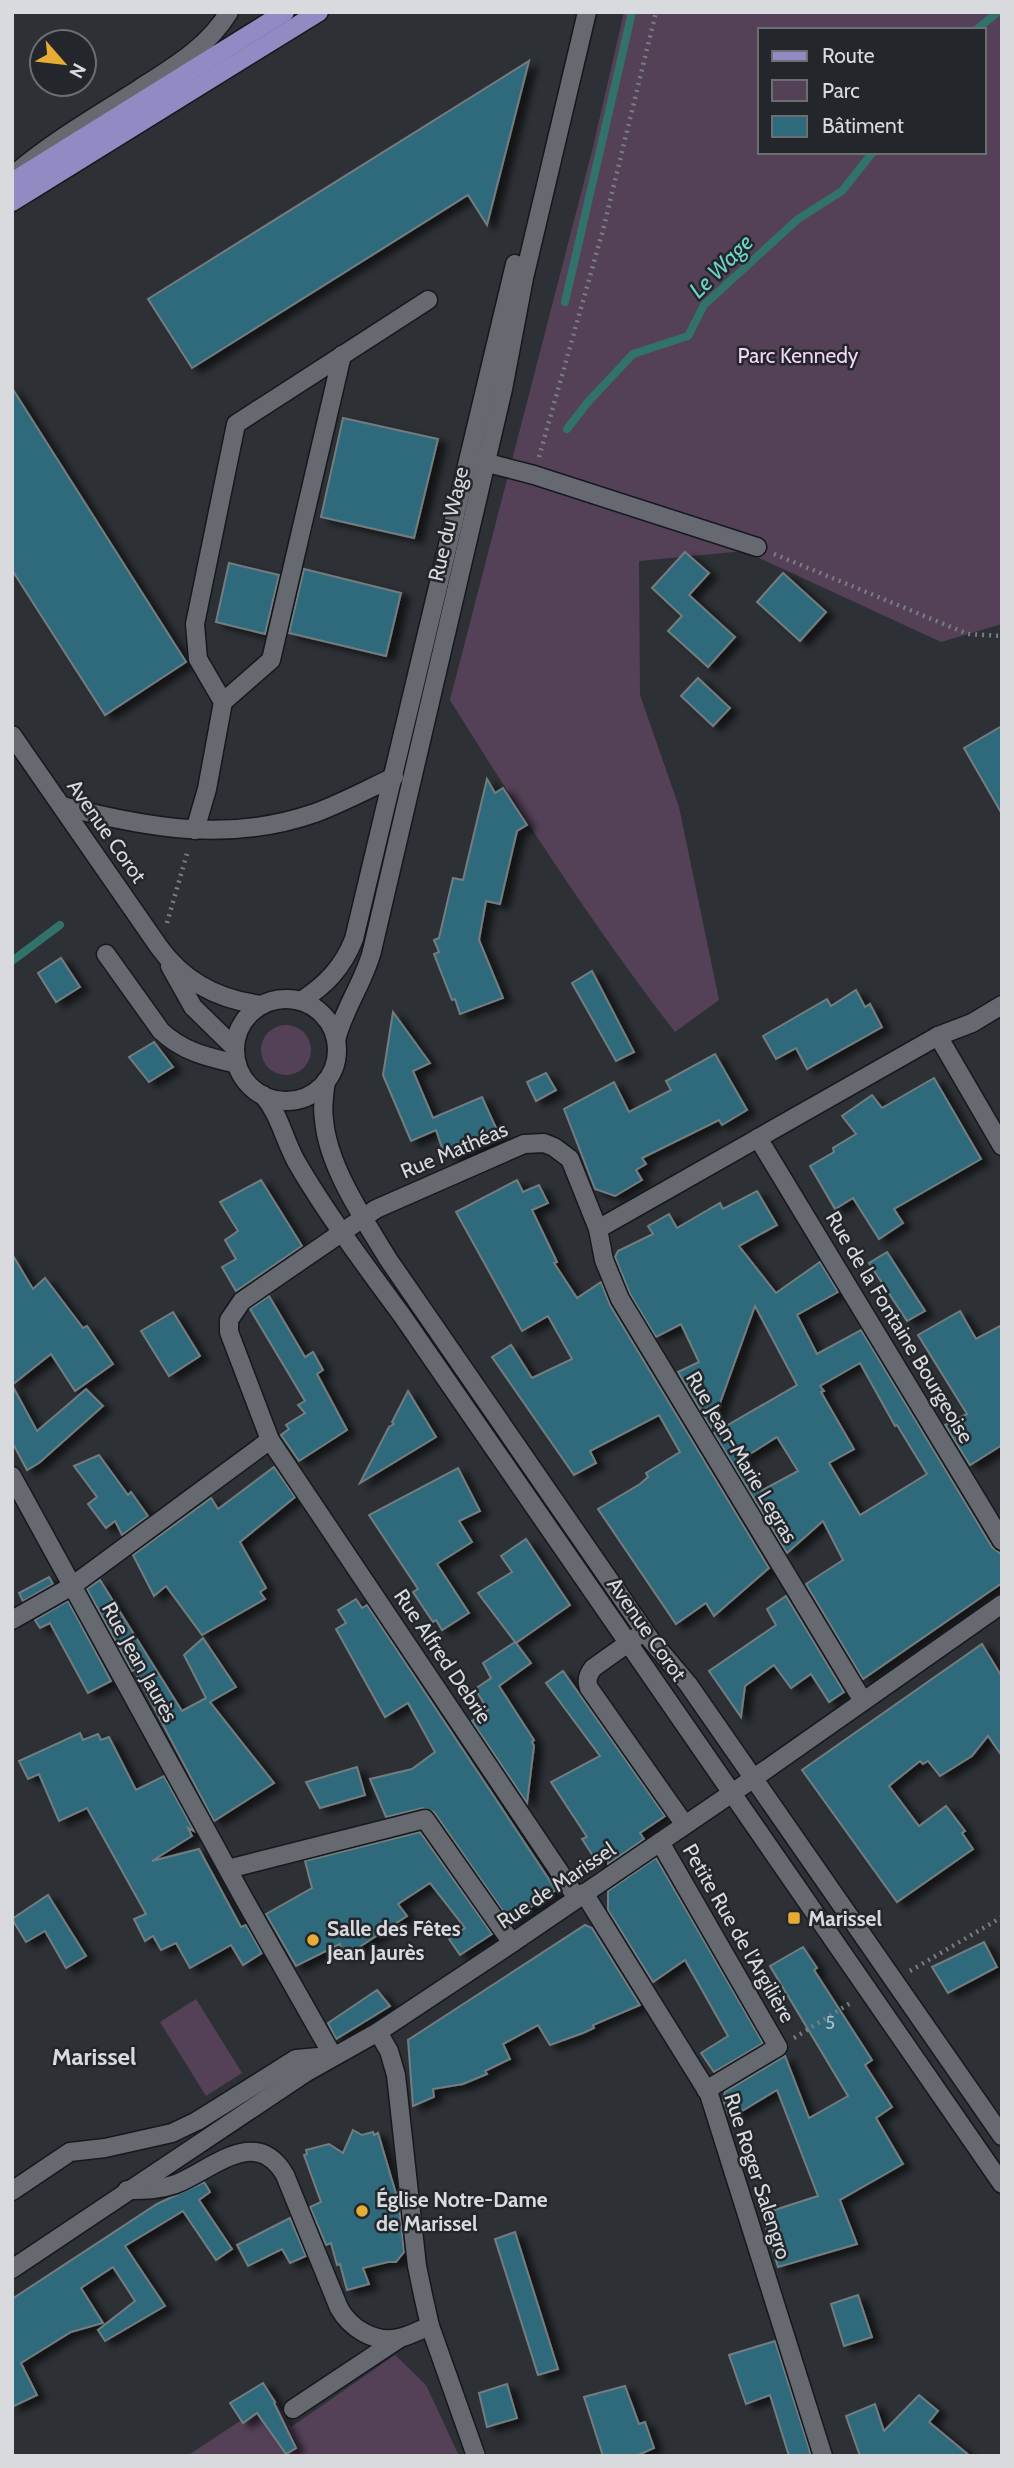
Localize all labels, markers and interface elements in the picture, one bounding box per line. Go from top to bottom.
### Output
north arrow [28,28,98,98]
legend [758,28,986,154]
text: Route [822,43,875,68]
text: N [64,59,91,82]
text: Parc [822,78,860,103]
text: Bâtiment [822,113,904,138]
water label: Le Wage [683,228,759,304]
park label: Parc Kennedy [738,343,859,368]
street label: Rue du Wage [423,464,473,584]
street label: Avenue Corot [62,775,152,887]
street label: Rue Mathéas [397,1116,511,1184]
street label: Rue de la Fontaine Bourgeoise [821,1207,979,1448]
street label: Rue Jean-Marie Legras [681,1367,803,1548]
street label: Avenue Corot [602,1573,692,1685]
street label: Rue Alfred Debrie [389,1584,497,1728]
street label: Rue Jean Jaurès [97,1598,183,1727]
street label: Rue de Marissel [492,1836,620,1934]
street label: Petite Rue de l'Argilière [678,1839,800,2027]
place label: Marissel [808,1906,882,1931]
marker: Marissel [786,1910,802,1926]
place label: Salle des Fêtes Jean Jaurès [326,1916,461,1965]
marker: Salle des Fêtes Jean Jaurès [305,1932,321,1948]
house number: 5 [825,2012,835,2034]
district label: Marissel [52,2042,136,2071]
street label: Rue Roger Salengro [719,2090,797,2262]
place label: Église Notre-Dame de Marissel [376,2187,548,2236]
marker: Église Notre-Dame de Marissel [354,2203,370,2219]

